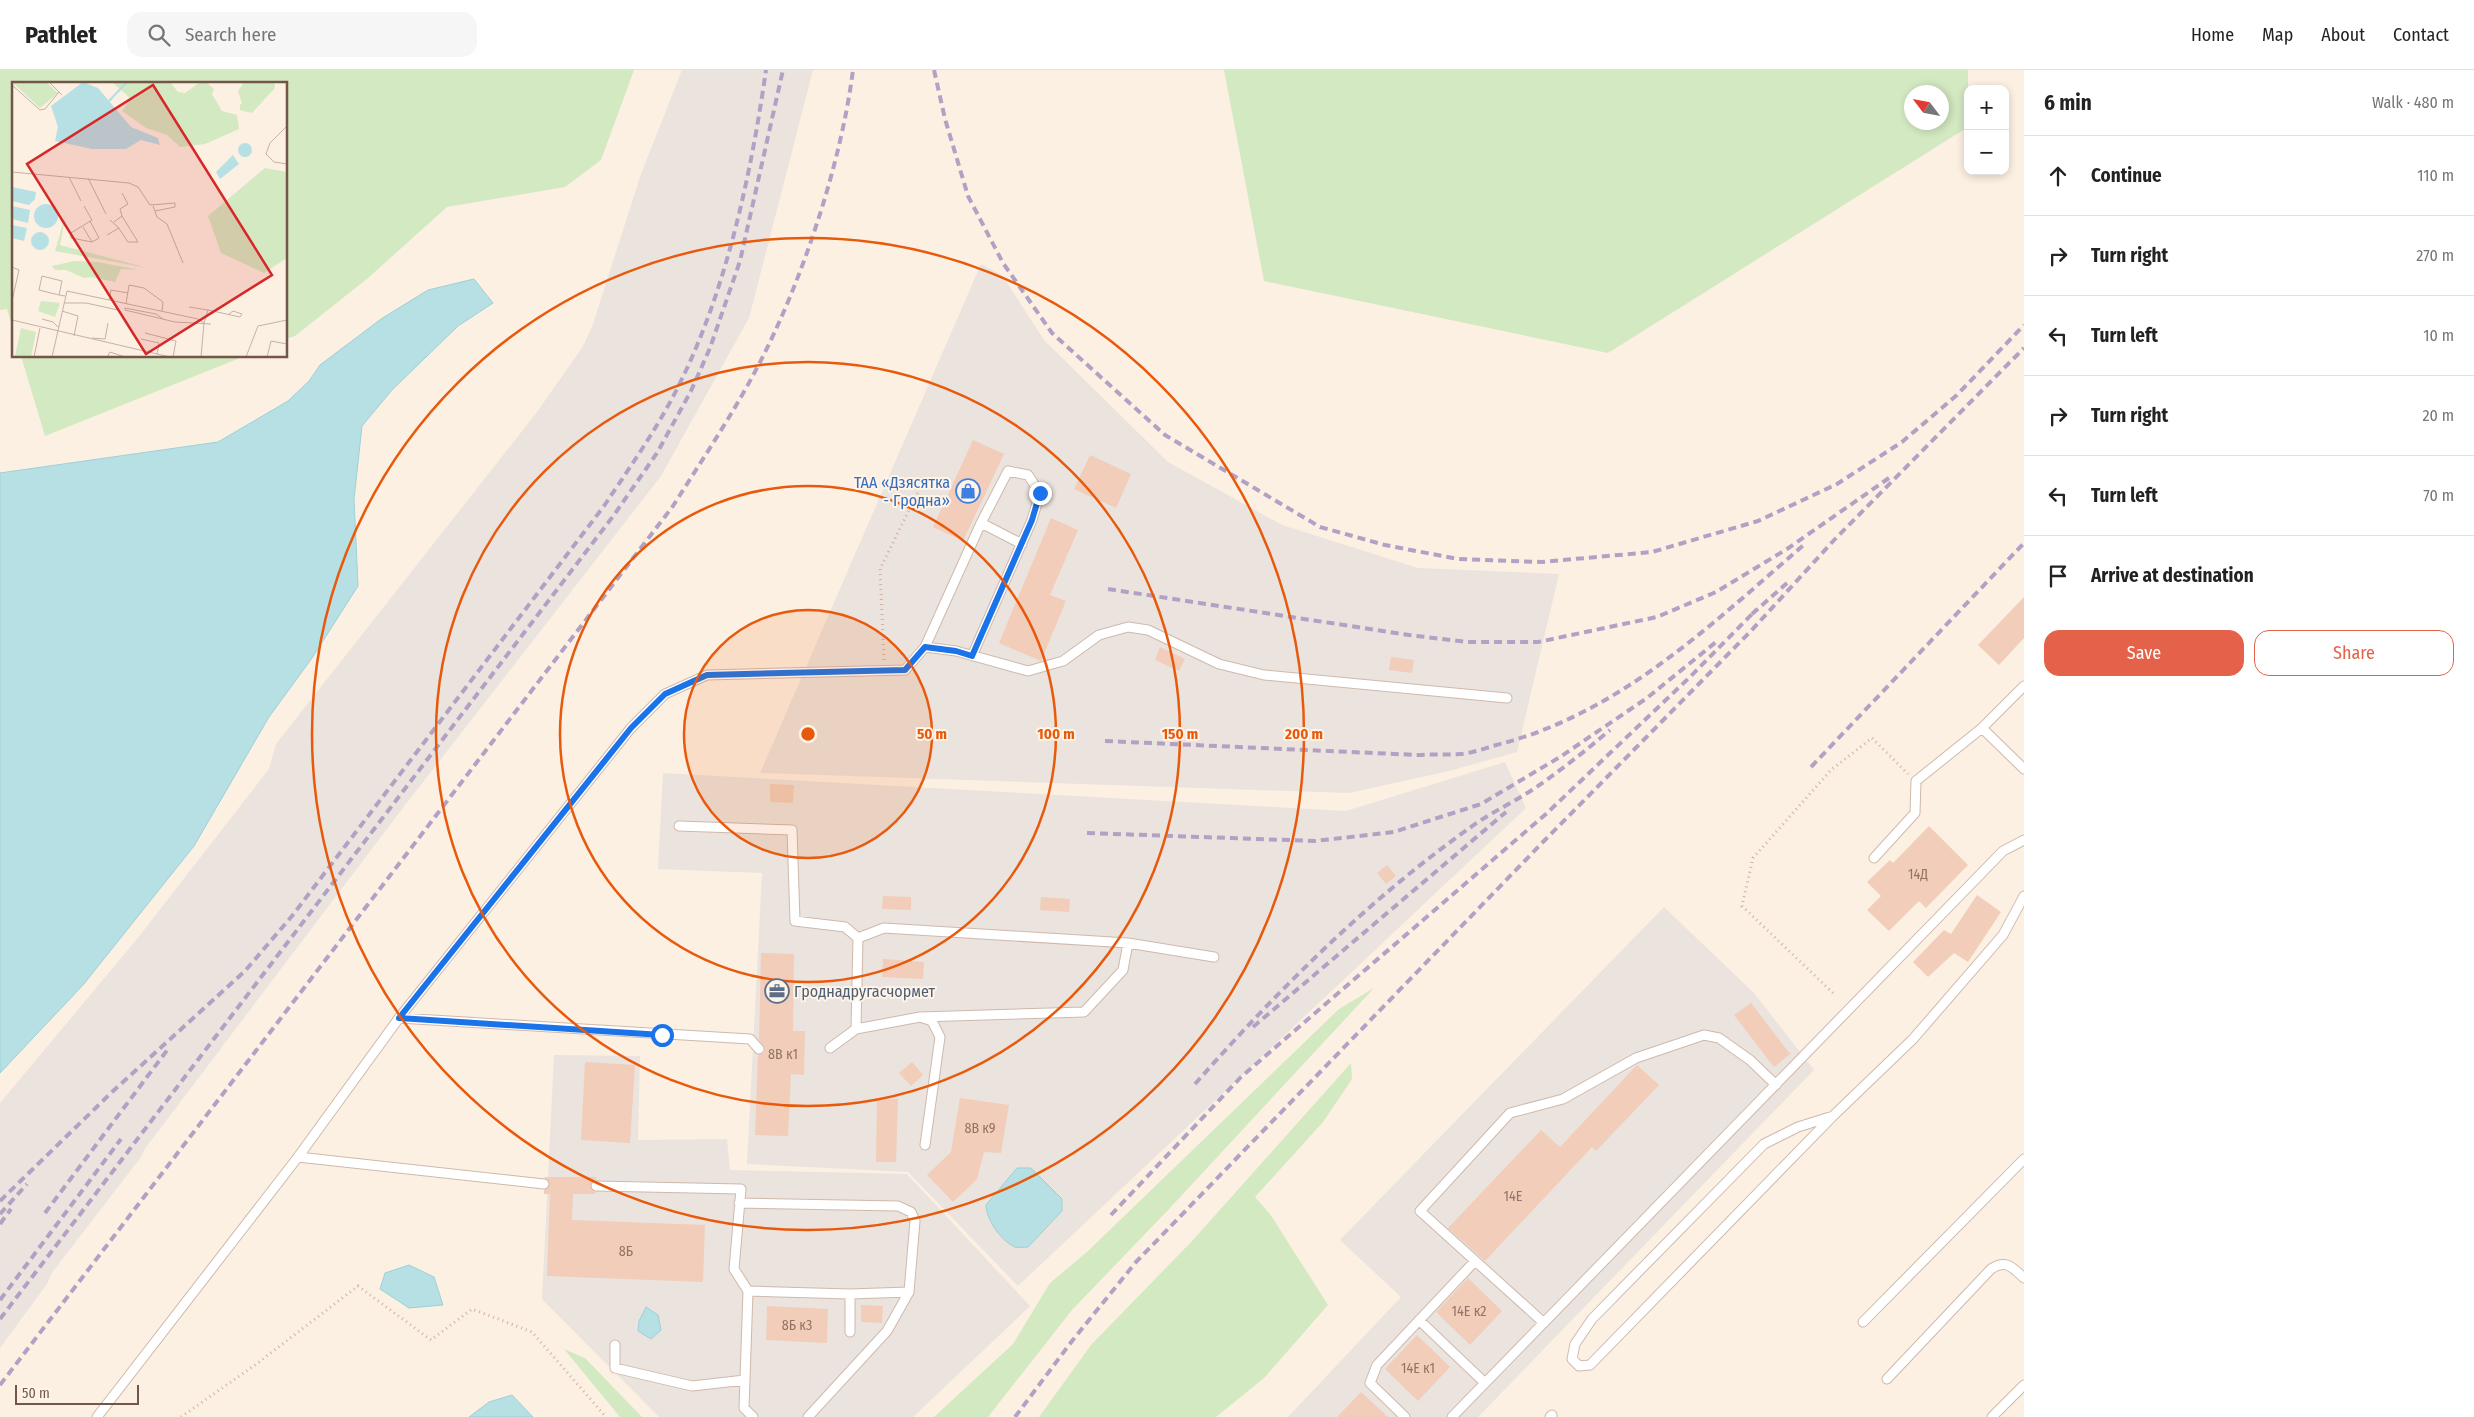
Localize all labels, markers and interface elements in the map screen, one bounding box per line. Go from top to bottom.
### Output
search box [127,12,477,57]
text: Pathlet [25,21,97,49]
icon: search [145,21,173,49]
text: Search here [185,23,276,46]
text: Home [2191,24,2234,46]
text: Map [2262,24,2293,46]
text: About [2321,24,2365,46]
text: Contact [2393,24,2449,46]
inset map [12,82,288,358]
north arrow [1904,85,1949,130]
map controls [1964,85,2009,175]
button: + [1964,85,2009,130]
text: 6 min [2044,90,2092,116]
text: Walk · 480 m [2372,93,2454,112]
button: − [1964,130,2009,175]
icon: ahead [2044,162,2072,190]
text: Continue [2091,164,2162,187]
text: 110 m [2417,166,2454,185]
icon: right [2044,242,2072,270]
text: Turn right [2091,244,2168,267]
text: 270 m [2416,246,2454,265]
icon: left [2044,322,2072,350]
text: Turn left [2091,324,2158,347]
text: 10 m [2423,326,2454,345]
icon: right [2044,402,2072,430]
text: Turn right [2091,404,2168,427]
text: 20 m [2423,406,2454,425]
place label: ТАА «Дзясятка - Гродна» [854,473,950,510]
shop icon: ТАА «Дзясятка - Гродна» [955,478,981,504]
route end [1029,482,1052,505]
icon: left [2044,482,2072,510]
text: Turn left [2091,484,2158,507]
text: 70 m [2423,486,2454,505]
icon: arrive [2044,562,2072,590]
text: Arrive at destination [2091,564,2254,587]
button: Save [2044,630,2244,676]
button: Share [2254,630,2454,676]
centre of rings [799,725,817,743]
text: 50 m [917,725,947,743]
text: 100 m [1037,725,1075,743]
text: 150 m [1162,725,1198,743]
text: 200 m [1284,725,1323,743]
house number: 14Д [1908,866,1928,883]
office icon: Гроднадругасчормет [764,978,790,1004]
place label: Гроднадругасчормет [794,982,936,1001]
route start [651,1024,674,1047]
house number: 8В к1 [768,1046,798,1063]
house number: 8В к9 [964,1120,996,1137]
house number: 14Е [1504,1188,1523,1205]
house number: 8Б [619,1243,633,1260]
house number: 14Е к2 [1452,1303,1486,1320]
house number: 8Б к3 [782,1317,812,1334]
house number: 14Е к1 [1401,1360,1435,1377]
scale bar [15,1382,139,1405]
text: 50 m [22,1385,50,1402]

